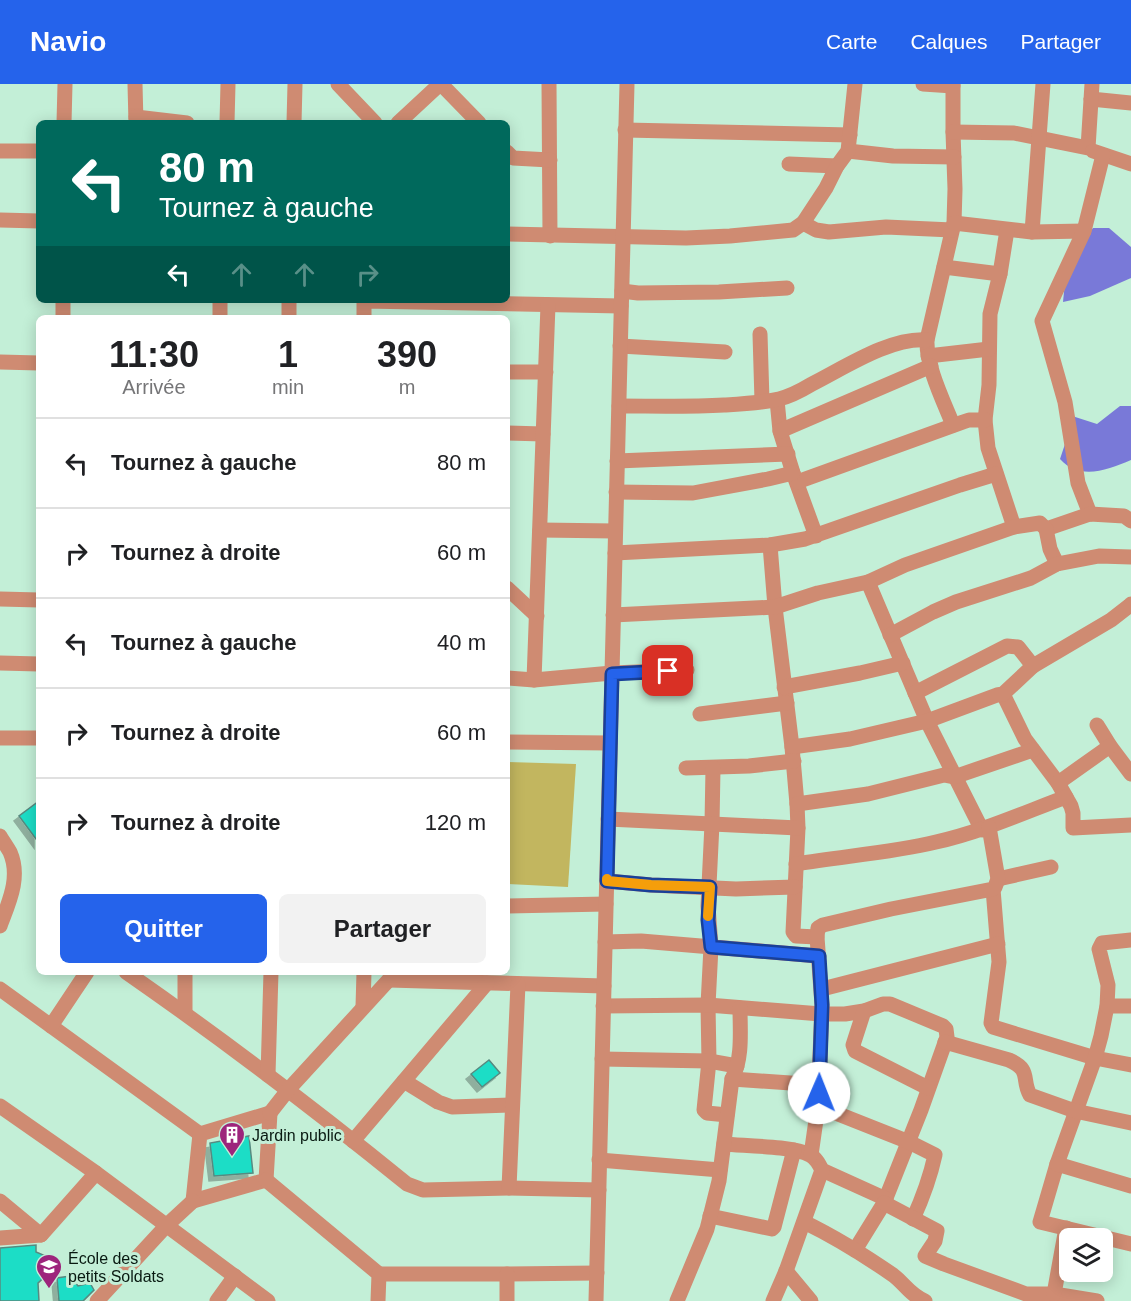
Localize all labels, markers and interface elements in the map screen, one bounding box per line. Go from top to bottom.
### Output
text: Navio [30,26,106,57]
text: Carte [826,30,877,53]
text: Calques [910,30,987,53]
text: Partager [1020,30,1101,53]
icon: left [60,144,138,222]
text: 80 m [159,144,255,191]
text: Tournez à gauche [159,193,374,223]
icon: left [162,258,195,291]
icon: ahead [225,258,258,291]
icon: ahead [288,258,321,291]
icon: right [351,258,384,291]
text: 11:30 [109,334,199,375]
text: 1 [278,334,298,375]
text: 390 [377,334,437,375]
text: Arrivée [122,376,186,398]
text: min [272,376,304,398]
text: m [399,376,415,398]
icon: left [60,447,93,480]
text: Tournez à gauche [111,450,296,475]
text: 80 m [437,450,486,475]
icon: right [60,537,93,570]
text: Tournez à droite [111,540,281,565]
text: 60 m [437,540,486,565]
icon: left [60,627,93,660]
text: Tournez à gauche [111,630,296,655]
text: 40 m [437,630,486,655]
pin [642,645,693,696]
icon: arrive [651,654,684,687]
icon: right [60,717,93,750]
text: Tournez à droite [111,720,281,745]
text: 60 m [437,720,486,745]
icon: right [60,807,93,840]
text: Tournez à droite [111,810,281,835]
text: 120 m [425,810,486,835]
button: Quitter [60,894,267,963]
button: Partager [279,894,486,963]
position arrow [787,1061,851,1125]
building icon: Jardin public [217,1120,247,1158]
place label: Jardin public [252,1127,342,1144]
map controls [1059,1228,1113,1282]
button: layers [1059,1228,1113,1282]
place label: École des petits Soldats [68,1249,164,1285]
school or university icon: École des petits Soldats [34,1252,64,1290]

